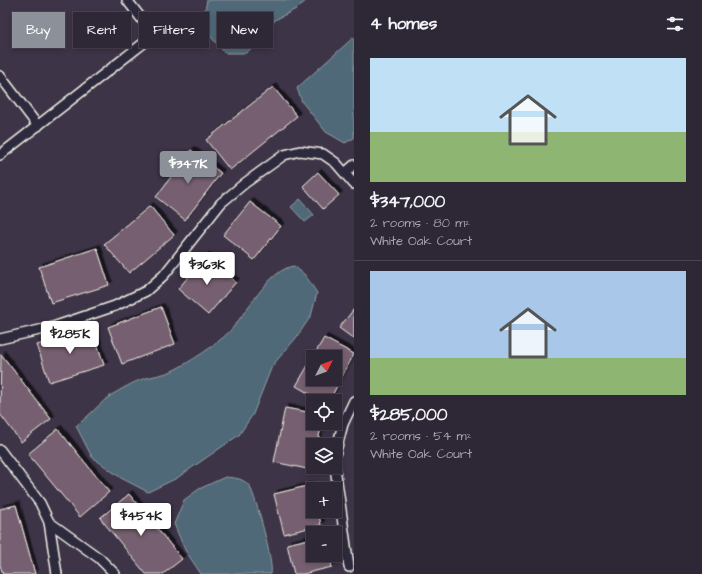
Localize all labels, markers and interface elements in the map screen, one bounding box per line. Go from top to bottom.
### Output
chip: Buy [12,12,65,48]
chip: Rent [73,12,131,48]
chip: Filters [139,12,209,48]
chip: New [217,12,273,48]
text: 4 homes [370,12,437,36]
icon: filters [664,13,686,35]
icon: home [492,84,564,156]
pin: $347K [160,151,216,185]
text: $347K [169,155,207,173]
text: $347,000 [370,190,445,214]
text: 2 rooms · 80 m² [370,214,470,232]
text: White Oak Court [370,232,472,250]
pin: $363K [179,252,235,286]
text: $363K [189,256,225,274]
icon: home [492,297,564,369]
pin: $285K [42,321,98,355]
text: $285K [50,325,90,343]
north arrow [306,350,342,386]
map controls [306,350,342,562]
button: locate [306,394,342,430]
text: $285,000 [370,403,447,427]
text: 2 rooms · 54 m² [370,427,472,445]
button: layers [306,438,342,474]
text: White Oak Court [370,445,472,463]
button: + [306,482,342,518]
pin: $454K [113,503,169,537]
text: $454K [120,507,162,525]
button: − [306,526,342,562]

